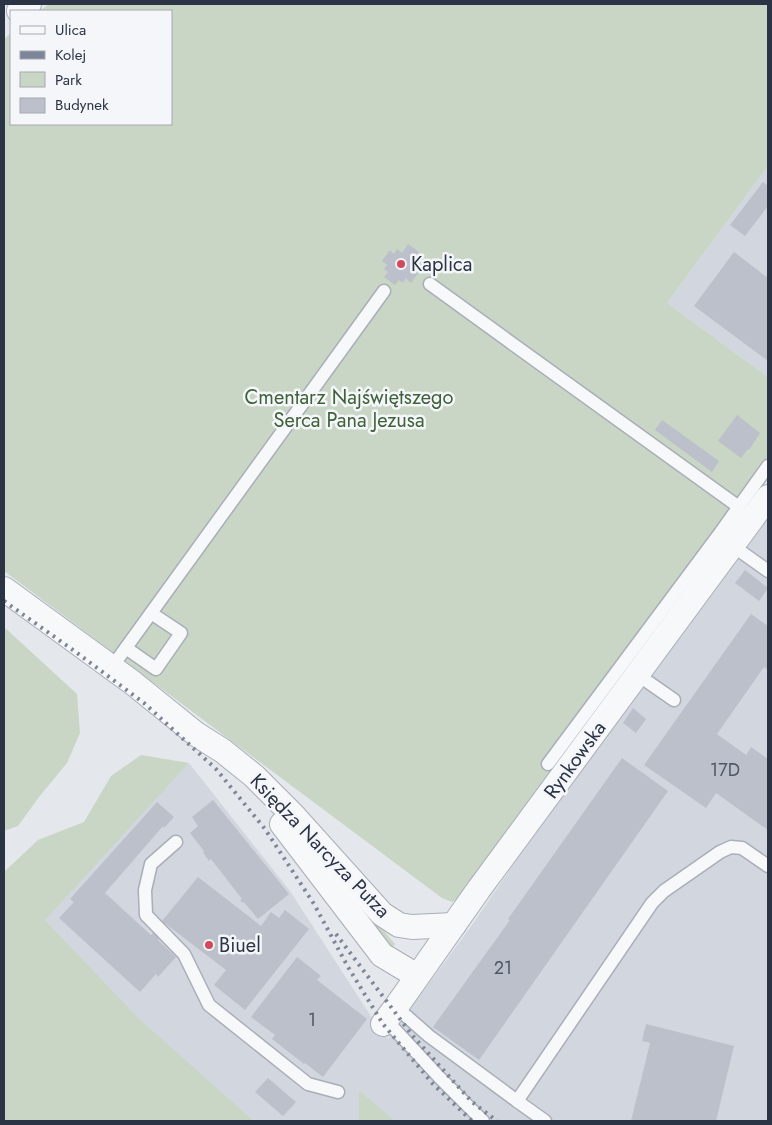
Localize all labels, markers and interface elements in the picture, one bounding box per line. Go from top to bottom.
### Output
legend [10,10,172,125]
text: Ulica [55,19,86,41]
text: Kolej [55,44,86,66]
text: Park [55,69,82,91]
text: Budynek [55,94,109,116]
place label: Kaplica [411,250,472,279]
marker: Kaplica [395,258,407,270]
park label: Cmentarz Najświętszego Serca Pana Jezusa [245,383,453,435]
street label: Rynkowska [537,715,613,805]
house number: 17D [710,757,740,783]
street label: Księdza Narcyza Putza [243,767,397,925]
place label: Biuel [219,931,261,960]
marker: Biuel [203,939,215,951]
house number: 21 [494,955,512,981]
house number: 1 [308,1007,316,1033]

